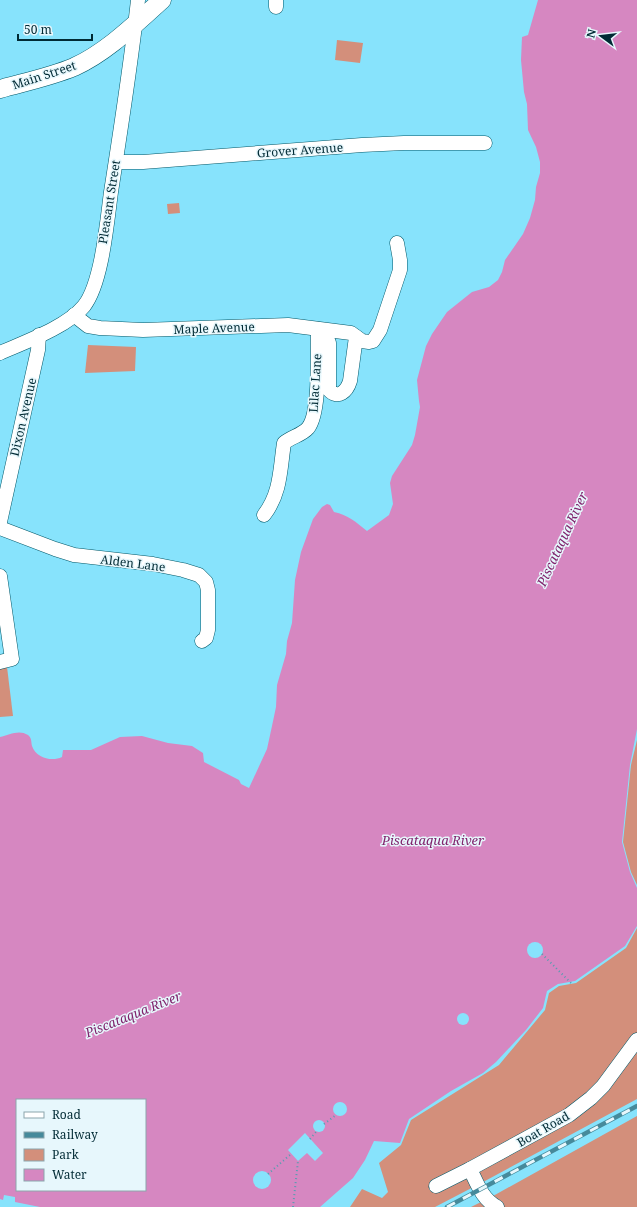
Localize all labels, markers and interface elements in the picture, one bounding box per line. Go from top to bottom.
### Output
scale bar [18,16,92,42]
north arrow [581,16,621,56]
text: 50 m [24,21,52,38]
text: N [582,27,599,39]
street label: Main Street [10,57,78,93]
street label: Grover Avenue [256,139,344,161]
street label: Pleasant Street [94,159,124,245]
street label: Maple Avenue [173,318,255,338]
street label: Lilac Lane [304,353,326,413]
street label: Dixon Avenue [6,376,40,458]
water label: Piscataqua River [532,488,592,590]
street label: Alden Lane [100,551,166,575]
water label: Piscataqua River [381,831,485,849]
water label: Piscataqua River [81,986,185,1042]
legend [16,1099,146,1191]
text: Road [52,1106,82,1123]
street label: Boat Road [514,1107,573,1151]
text: Railway [52,1126,98,1143]
text: Park [52,1146,80,1163]
text: Water [52,1166,87,1183]

